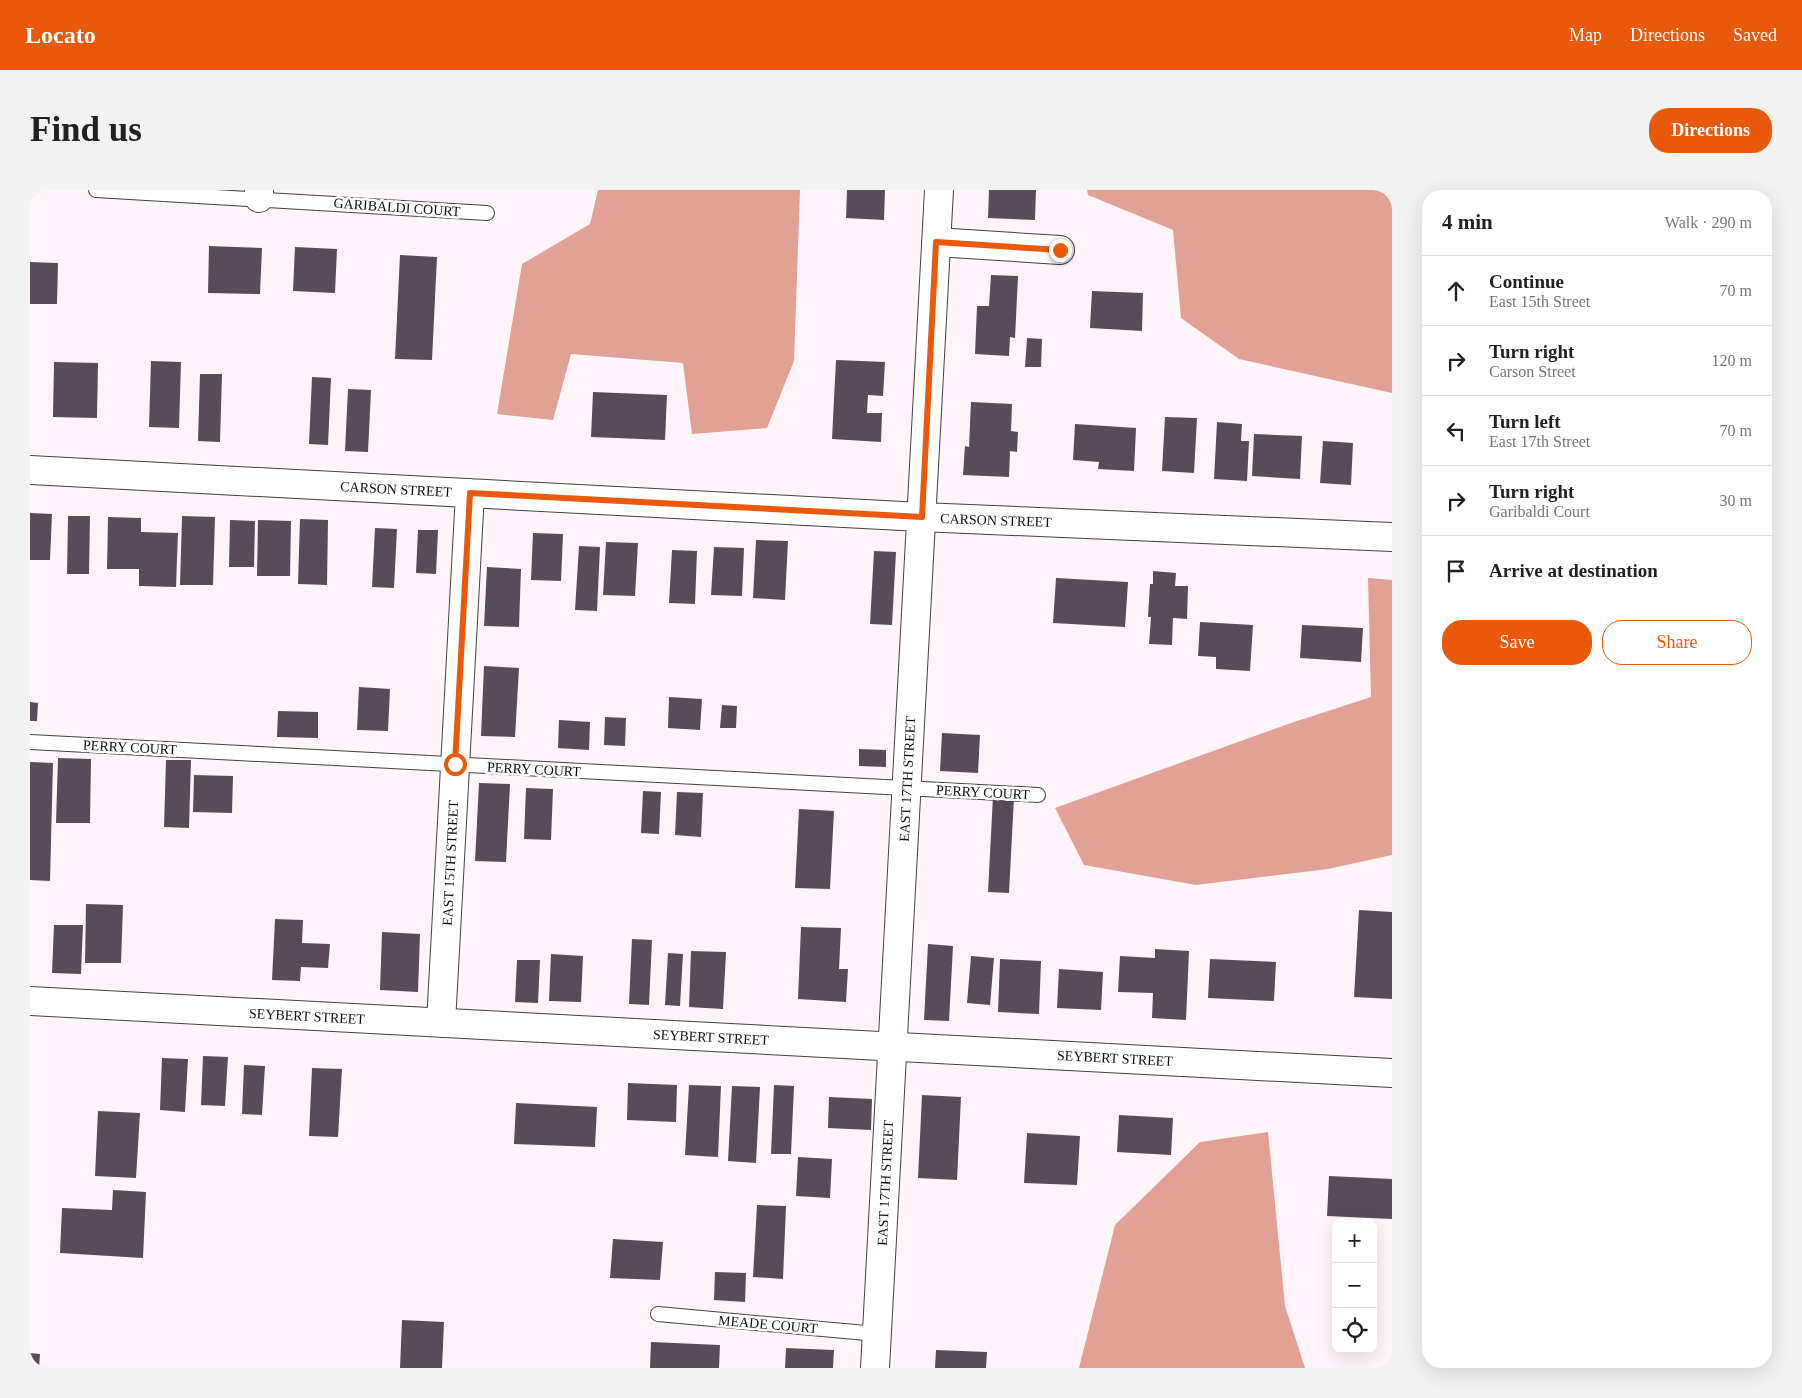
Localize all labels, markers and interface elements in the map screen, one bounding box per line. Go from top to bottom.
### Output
text: Locato [25,22,96,48]
text: Map [1569,25,1602,45]
text: Directions [1630,25,1705,45]
text: Saved [1733,25,1777,45]
button: Directions [1649,108,1772,153]
text: Find us [30,110,142,149]
street label: GARIBALDI COURT [333,196,461,219]
text: 4 min [1442,210,1493,234]
text: Walk · 290 m [1665,214,1752,231]
route end [1049,239,1072,262]
text: Continue [1489,271,1564,292]
icon: ahead [1442,277,1470,305]
text: 70 m [1720,282,1752,299]
text: East 15th Street [1489,293,1590,310]
text: Turn right [1489,341,1574,362]
icon: right [1442,347,1470,375]
text: 120 m [1712,352,1752,369]
text: Carson Street [1489,363,1576,380]
text: Turn left [1489,411,1561,432]
icon: left [1442,417,1470,445]
text: 70 m [1720,422,1752,439]
text: East 17th Street [1489,433,1590,450]
street label: CARSON STREET [340,479,453,500]
text: Turn right [1489,481,1574,502]
icon: right [1442,487,1470,515]
text: 30 m [1720,492,1752,509]
text: Garibaldi Court [1489,503,1590,520]
street label: CARSON STREET [940,511,1052,530]
icon: arrive [1442,557,1470,585]
text: Arrive at destination [1489,560,1658,581]
button: Save [1442,620,1592,665]
button: Share [1602,620,1752,665]
street label: EAST 17TH STREET [897,715,918,842]
street label: PERRY COURT [83,738,178,757]
route start [444,753,467,776]
street label: PERRY COURT [487,760,582,779]
street label: PERRY COURT [936,783,1031,802]
street label: EAST 15TH STREET [440,799,461,926]
street label: SEYBERT STREET [249,1006,366,1027]
street label: SEYBERT STREET [653,1027,770,1048]
street label: SEYBERT STREET [1057,1048,1174,1069]
street label: EAST 17TH STREET [875,1119,896,1246]
map controls [1332,1218,1377,1353]
button: + [1332,1218,1377,1263]
button: − [1332,1263,1377,1308]
button: locate [1332,1308,1377,1353]
street label: MEADE COURT [718,1313,819,1336]

